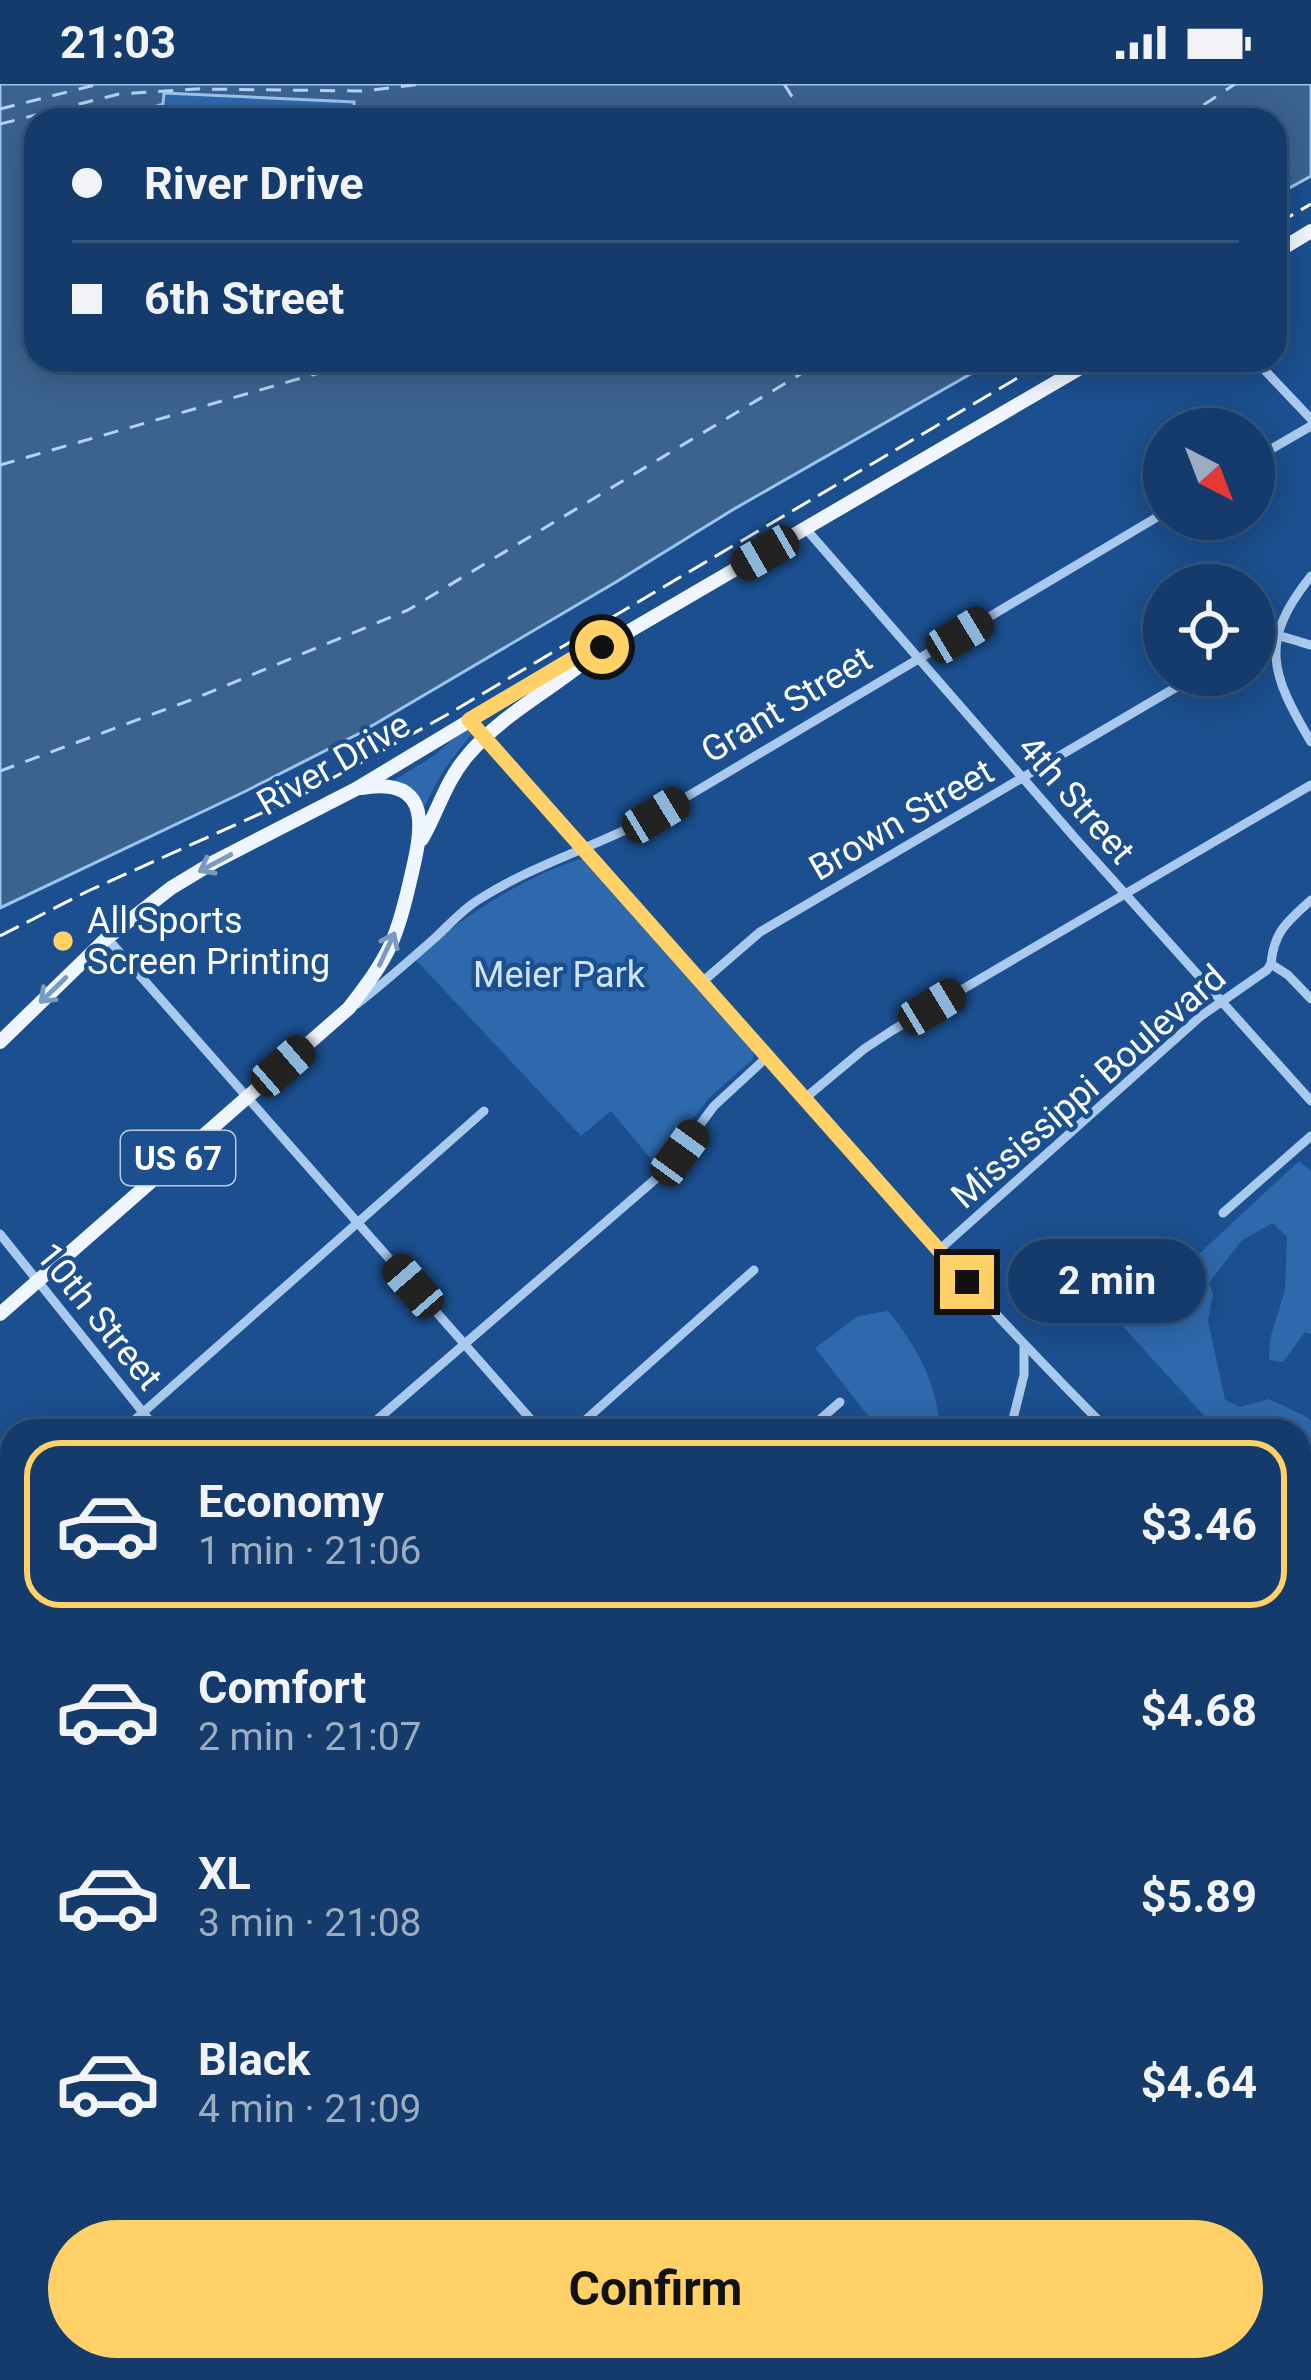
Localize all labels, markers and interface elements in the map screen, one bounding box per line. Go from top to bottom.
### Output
text: 21:03 [60,16,176,69]
text: River Drive [144,157,364,210]
text: 6th Street [144,272,344,325]
north arrow [1143,408,1275,540]
map controls [1143,408,1275,696]
car [725,519,805,587]
button: locate [1143,564,1275,696]
car [920,601,1000,669]
route start [575,620,629,674]
street label: Grant Street [694,638,879,772]
street label: River Drive [250,703,417,824]
street label: 4th Street [1009,727,1143,872]
street label: Brown Street [802,750,1001,889]
car [616,781,696,849]
one-way arrow [198,852,233,875]
place label: All Sports Screen Printing [87,900,330,983]
marker: All Sports Screen Printing [50,928,76,954]
one-way arrow [377,932,399,968]
park label: Meier Park [473,954,646,996]
street label: Mississippi Boulevard [943,956,1234,1217]
car [892,973,972,1041]
one-way arrow [39,976,68,1004]
car [244,1029,322,1103]
car [644,1113,716,1193]
road number: US 67 [121,1131,235,1185]
street label: 10th Street [28,1235,171,1398]
callout: 2 min [1009,1240,1207,1324]
car [376,1247,450,1325]
route end [940,1255,994,1309]
text: 2 min [1058,1258,1156,1304]
icon: car [54,1470,162,1578]
text: Economy [198,1475,384,1528]
text: $3.46 [1141,1498,1257,1551]
text: 1 min · 21:06 [198,1528,421,1574]
icon: car [54,1656,162,1764]
text: Comfort [198,1661,366,1714]
text: $4.68 [1141,1684,1257,1737]
text: 2 min · 21:07 [198,1714,421,1760]
icon: car [54,1842,162,1950]
text: XL [198,1847,251,1900]
text: $5.89 [1141,1870,1257,1923]
text: 3 min · 21:08 [198,1900,421,1946]
icon: car [54,2028,162,2136]
text: Black [198,2033,310,2086]
text: $4.64 [1141,2056,1257,2109]
text: 4 min · 21:09 [198,2086,421,2132]
button: Confirm [48,2220,1263,2358]

